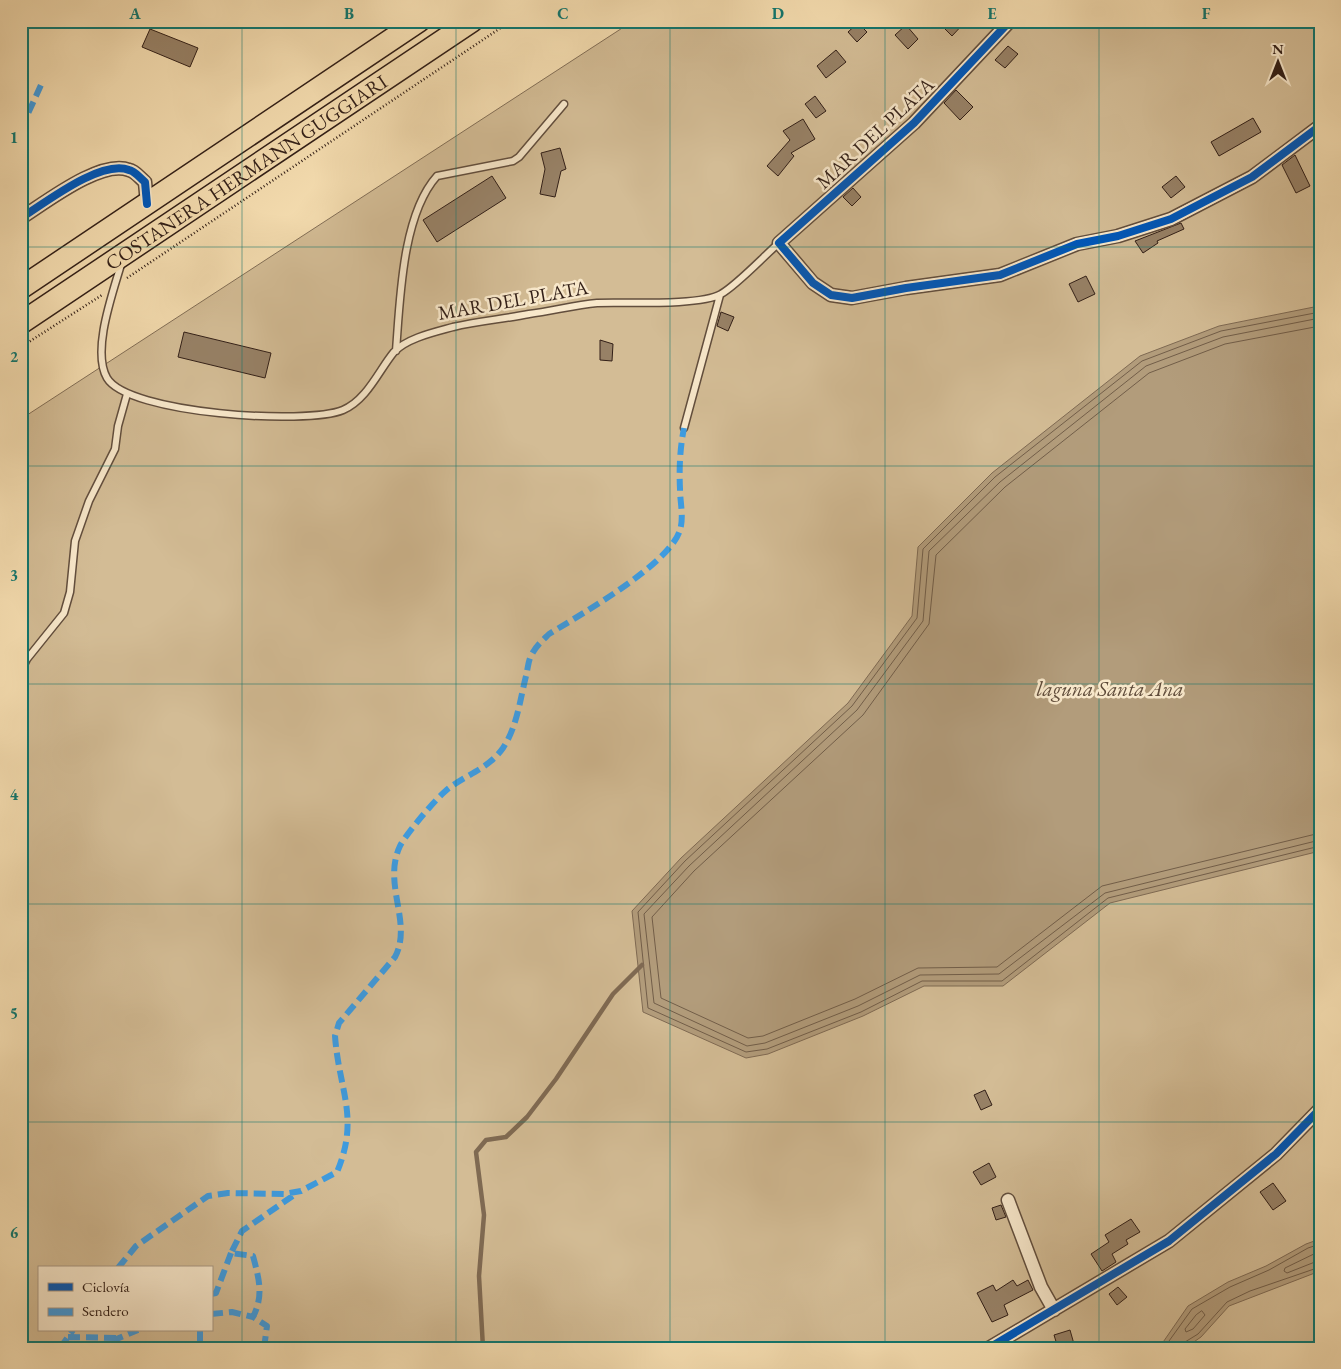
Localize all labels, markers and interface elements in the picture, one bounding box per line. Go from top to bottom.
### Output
text: A [128,3,141,24]
text: B [344,3,354,24]
text: C [557,3,569,24]
text: D [772,3,784,24]
text: E [987,3,997,24]
text: F [1202,3,1211,24]
north arrow [1254,38,1304,88]
text: N [1272,40,1284,58]
street label: COSTANERA HERMANN GUGGIARI [100,68,392,276]
street label: MAR DEL PLATA [810,71,940,194]
text: 1 [10,127,18,148]
street label: MAR DEL PLATA [436,274,590,326]
text: 2 [10,346,19,367]
text: 3 [10,565,18,586]
water label: laguna Santa Ana [1036,675,1184,702]
text: 4 [10,784,19,805]
text: 5 [10,1003,18,1024]
text: 6 [10,1222,19,1243]
legend [38,1266,212,1332]
text: Ciclovía [82,1277,129,1296]
text: Sendero [82,1301,129,1320]

